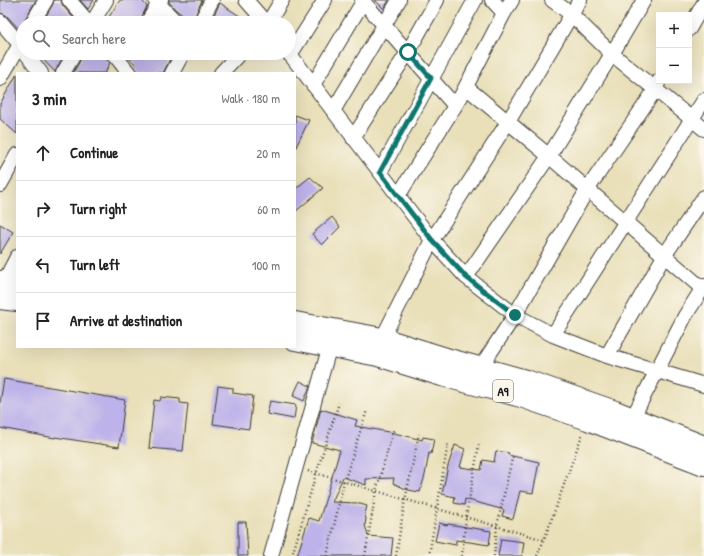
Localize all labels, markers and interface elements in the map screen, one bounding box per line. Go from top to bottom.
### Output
map controls [656,12,692,84]
button: + [656,12,692,48]
search box [16,16,296,60]
icon: search [30,27,52,49]
text: Search here [62,28,126,49]
route start [399,43,417,61]
button: − [656,48,692,84]
text: 3 min [32,87,67,110]
text: Walk · 180 m [221,89,280,107]
icon: ahead [32,142,54,164]
text: Continue [70,142,118,163]
text: 20 m [256,144,280,162]
icon: right [32,198,54,220]
text: Turn right [70,198,126,219]
text: 60 m [257,200,280,218]
icon: left [32,254,54,276]
text: Turn left [70,254,120,275]
text: 100 m [252,256,280,274]
route end [506,306,524,324]
icon: arrive [32,310,54,332]
text: Arrive at destination [70,310,182,331]
road number: A9 [493,380,513,402]

